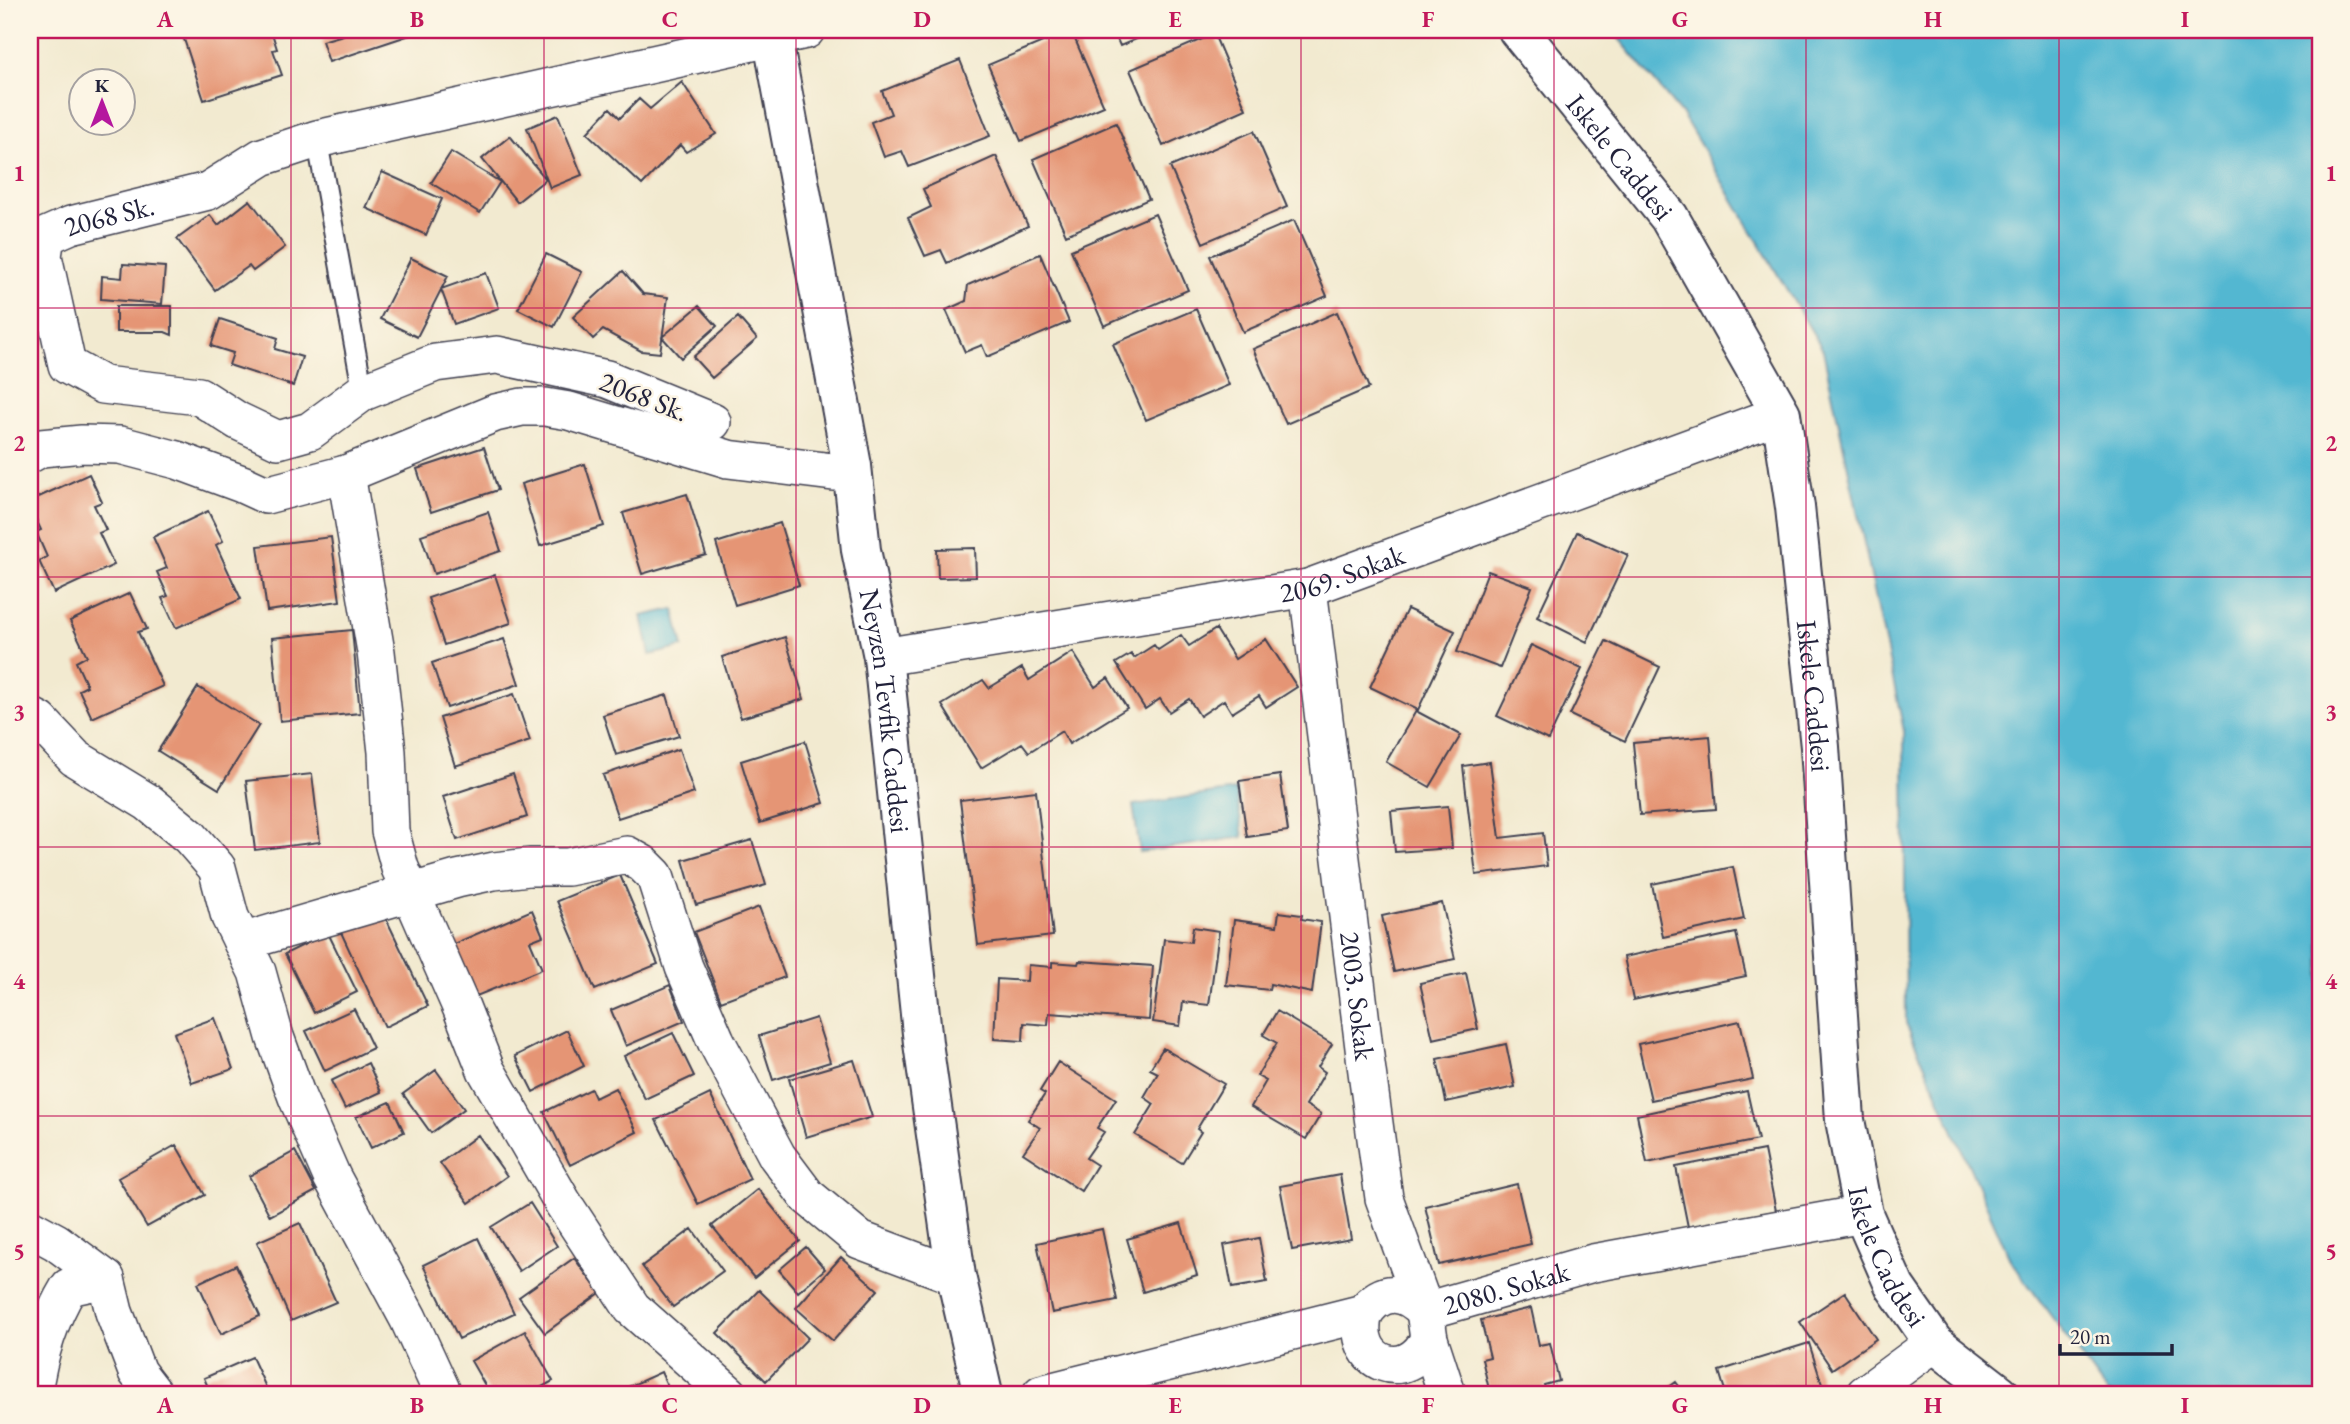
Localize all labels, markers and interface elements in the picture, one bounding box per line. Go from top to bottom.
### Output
text: A [156,4,174,34]
text: B [410,4,424,34]
text: C [662,4,678,34]
text: D [913,4,931,34]
text: E [1168,4,1182,34]
text: F [1422,4,1435,34]
text: G [1672,4,1688,34]
text: H [1924,4,1942,34]
text: I [2181,4,2189,34]
north arrow [66,66,136,136]
text: K [95,73,110,98]
street label: Iskele Caddesi [1559,86,1682,227]
text: 1 [13,158,25,188]
text: 1 [2325,158,2337,188]
street label: 2068 Sk. [58,187,158,244]
street label: 2068 Sk. [595,363,693,429]
text: 2 [13,428,25,458]
text: 2 [2325,428,2337,458]
street label: 2069. Sokak [1277,536,1410,610]
street label: Neyzen Tevfik Caddesi [851,586,919,835]
street label: Iskele Caddesi [1789,618,1840,773]
text: 3 [13,697,25,727]
text: 3 [2325,697,2337,727]
street label: 2003. Sokak [1332,929,1384,1063]
text: 4 [13,966,26,996]
text: 4 [2325,966,2338,996]
street label: Iskele Caddesi [1840,1183,1935,1334]
text: 5 [13,1236,25,1266]
text: 5 [2325,1236,2337,1266]
street label: 2080. Sokak [1439,1252,1574,1323]
scale bar [2060,1312,2172,1356]
text: 20 m [2070,1323,2111,1350]
text: A [156,1390,174,1420]
text: B [410,1390,424,1420]
text: C [662,1390,678,1420]
text: D [913,1390,931,1420]
text: E [1168,1390,1182,1420]
text: F [1422,1390,1435,1420]
text: G [1672,1390,1688,1420]
text: H [1924,1390,1942,1420]
text: I [2181,1390,2189,1420]

